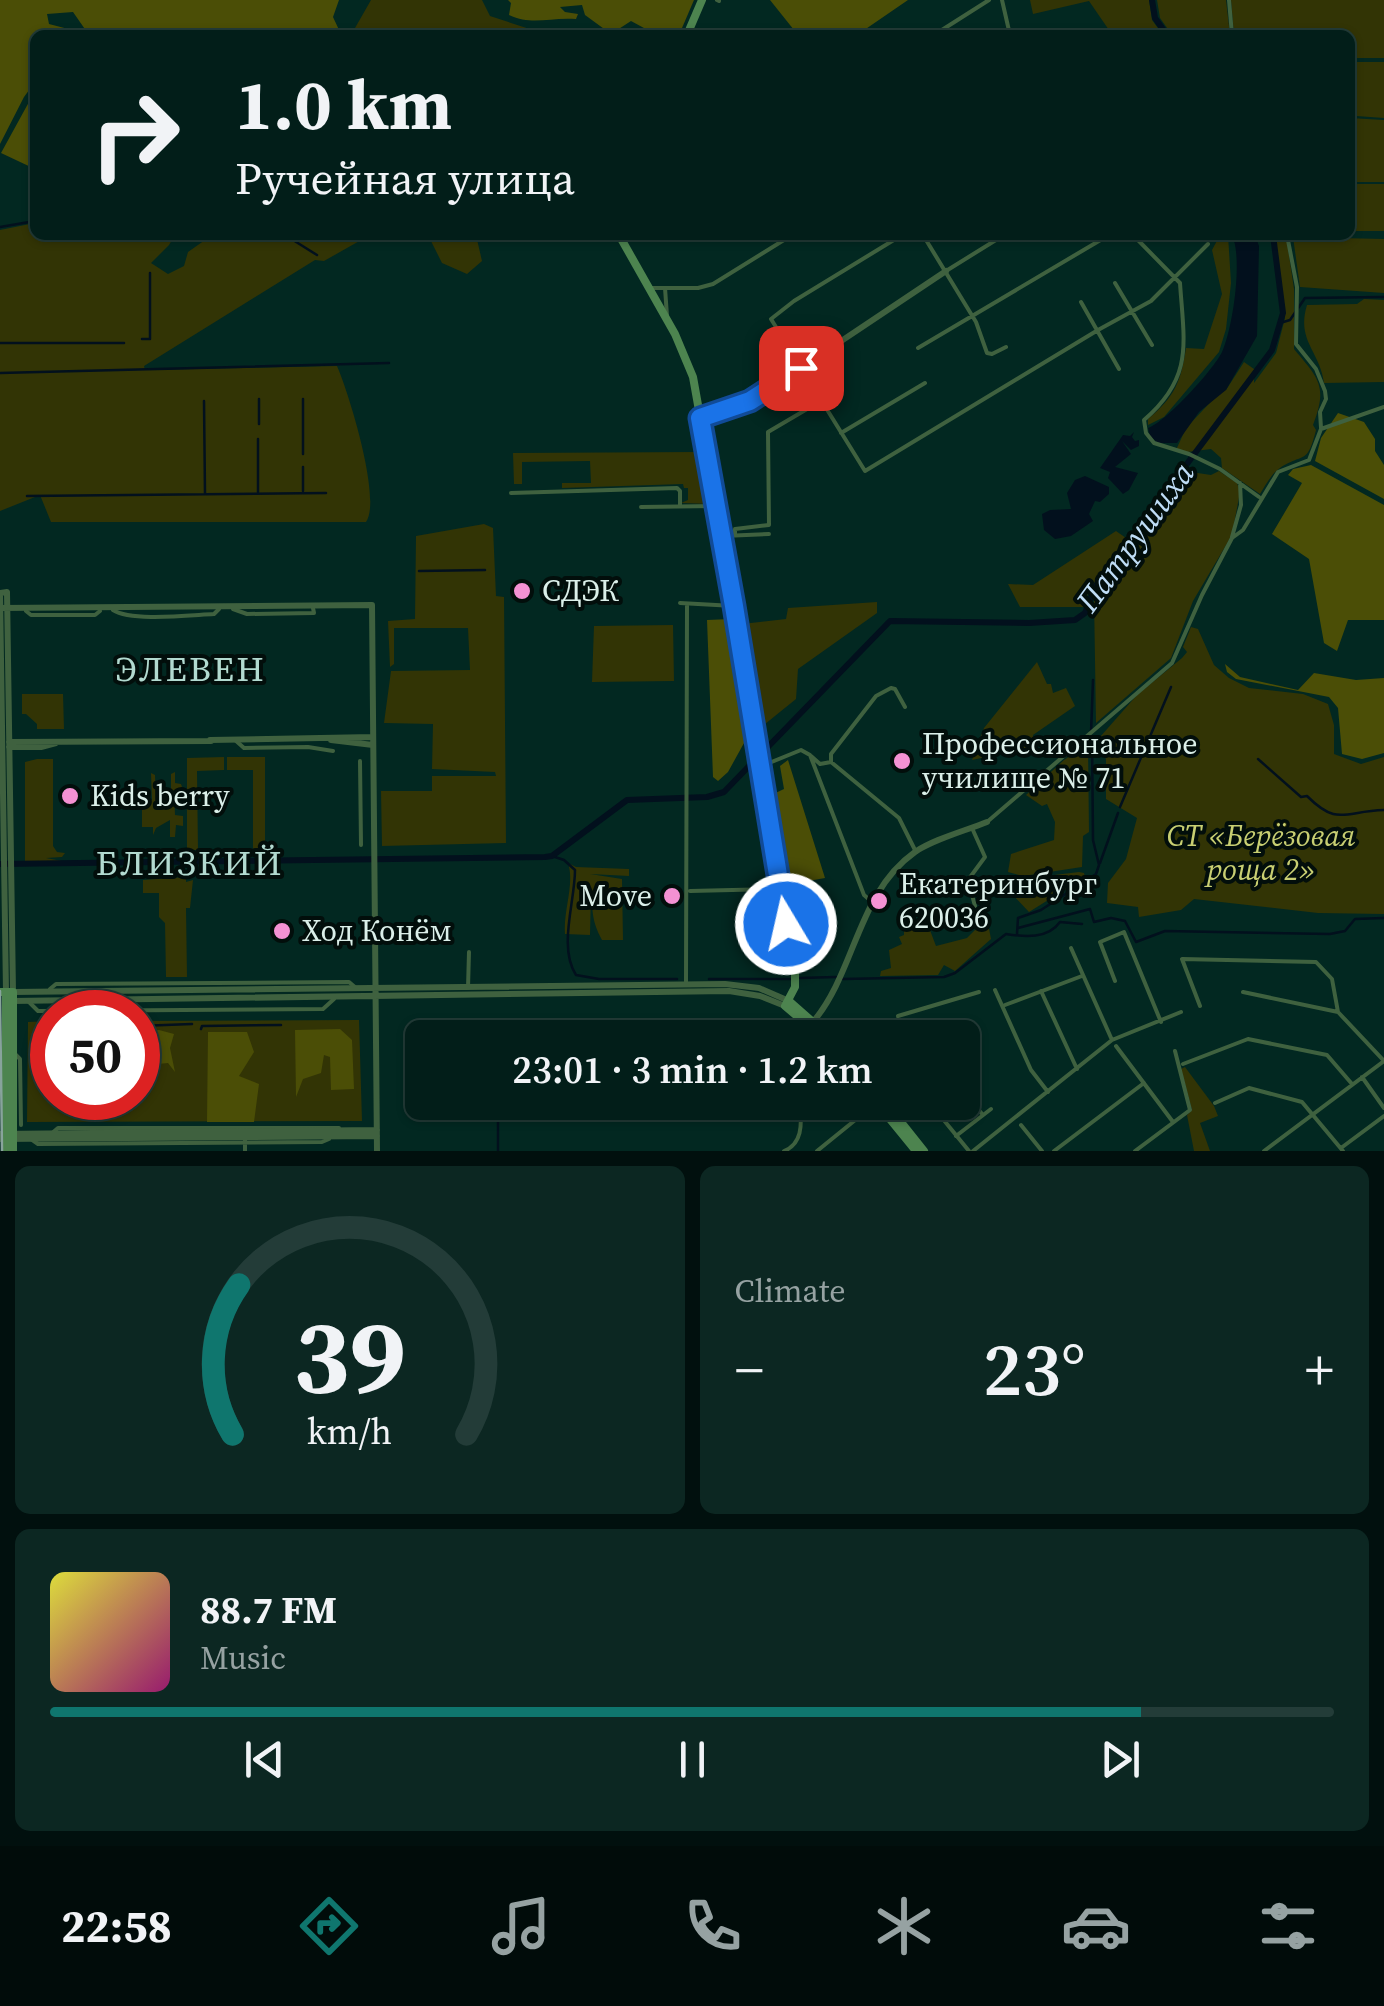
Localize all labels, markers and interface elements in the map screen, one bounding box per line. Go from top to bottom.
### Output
text: 1.0 km [235,56,452,152]
icon: right [70,70,200,200]
text: Ручейная улица [235,147,575,209]
pin [759,326,844,411]
icon: arrive [774,341,829,396]
water label: Патрушиха [1065,453,1205,622]
place label: СДЭК [542,570,619,611]
marker: СДЭК [511,580,533,602]
district label: ЭЛЕВЕН [116,645,266,693]
place label: Профессиональное училище № 71 [922,723,1198,798]
marker: Профессиональное училище № 71 [891,750,913,772]
place label: Kids berry [90,775,230,816]
marker: Kids berry [59,785,81,807]
park label: СТ «Берёзовая роща 2» [1167,815,1355,890]
district label: БЛИЗКИЙ [96,839,284,887]
place label: Екатеринбург 620036 [899,863,1097,938]
position arrow [734,872,838,976]
place label: Move [579,875,652,916]
marker: Move [661,885,683,907]
marker: Екатеринбург 620036 [868,890,890,912]
place label: Ход Конём [302,910,452,951]
marker: Ход Конём [271,920,293,942]
speed limit sign: 50 [30,990,160,1120]
text: 23:01 · 3 min · 1.2 km [512,1044,873,1096]
text: Climate [735,1269,846,1313]
text: 39 [293,1284,406,1427]
text: 23° [983,1317,1086,1420]
text: − [735,1332,764,1407]
text: + [1305,1332,1334,1407]
text: km/h [307,1407,392,1456]
text: 88.7 FM [200,1584,337,1636]
text: Music [200,1636,286,1680]
icon: previous [237,1732,292,1787]
icon: pause [665,1732,720,1787]
icon: next [1093,1732,1148,1787]
icon: directions [294,1891,364,1961]
icon: music [486,1891,556,1961]
icon: phone [678,1891,748,1961]
icon: climate [869,1891,939,1961]
icon: car [1061,1891,1131,1961]
icon: filters [1253,1891,1323,1961]
text: 22:58 [61,1895,172,1957]

